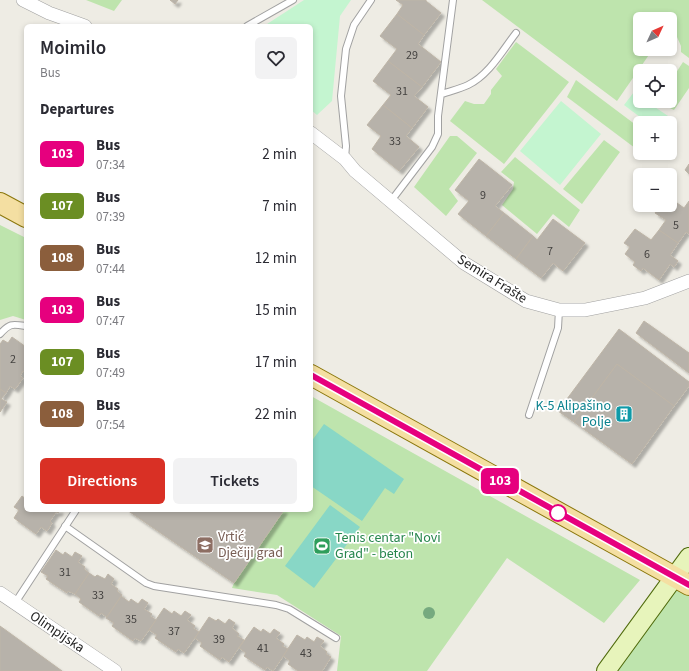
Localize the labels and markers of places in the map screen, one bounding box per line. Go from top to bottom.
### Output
place label: K-5 Alipašino Polje [535,396,611,432]
building icon: K-5 Alipašino Polje [614,404,634,424]
unlabelled marker [549,504,567,522]
place label: Vrtić Dječiji grad [218,527,283,563]
place label: Tenis centar "Novi Grad" - beton [335,528,441,564]
school or university icon: Vrtić Dječiji grad [195,535,215,555]
sports icon: Tenis centar "Novi Grad" - beton [312,536,332,556]

